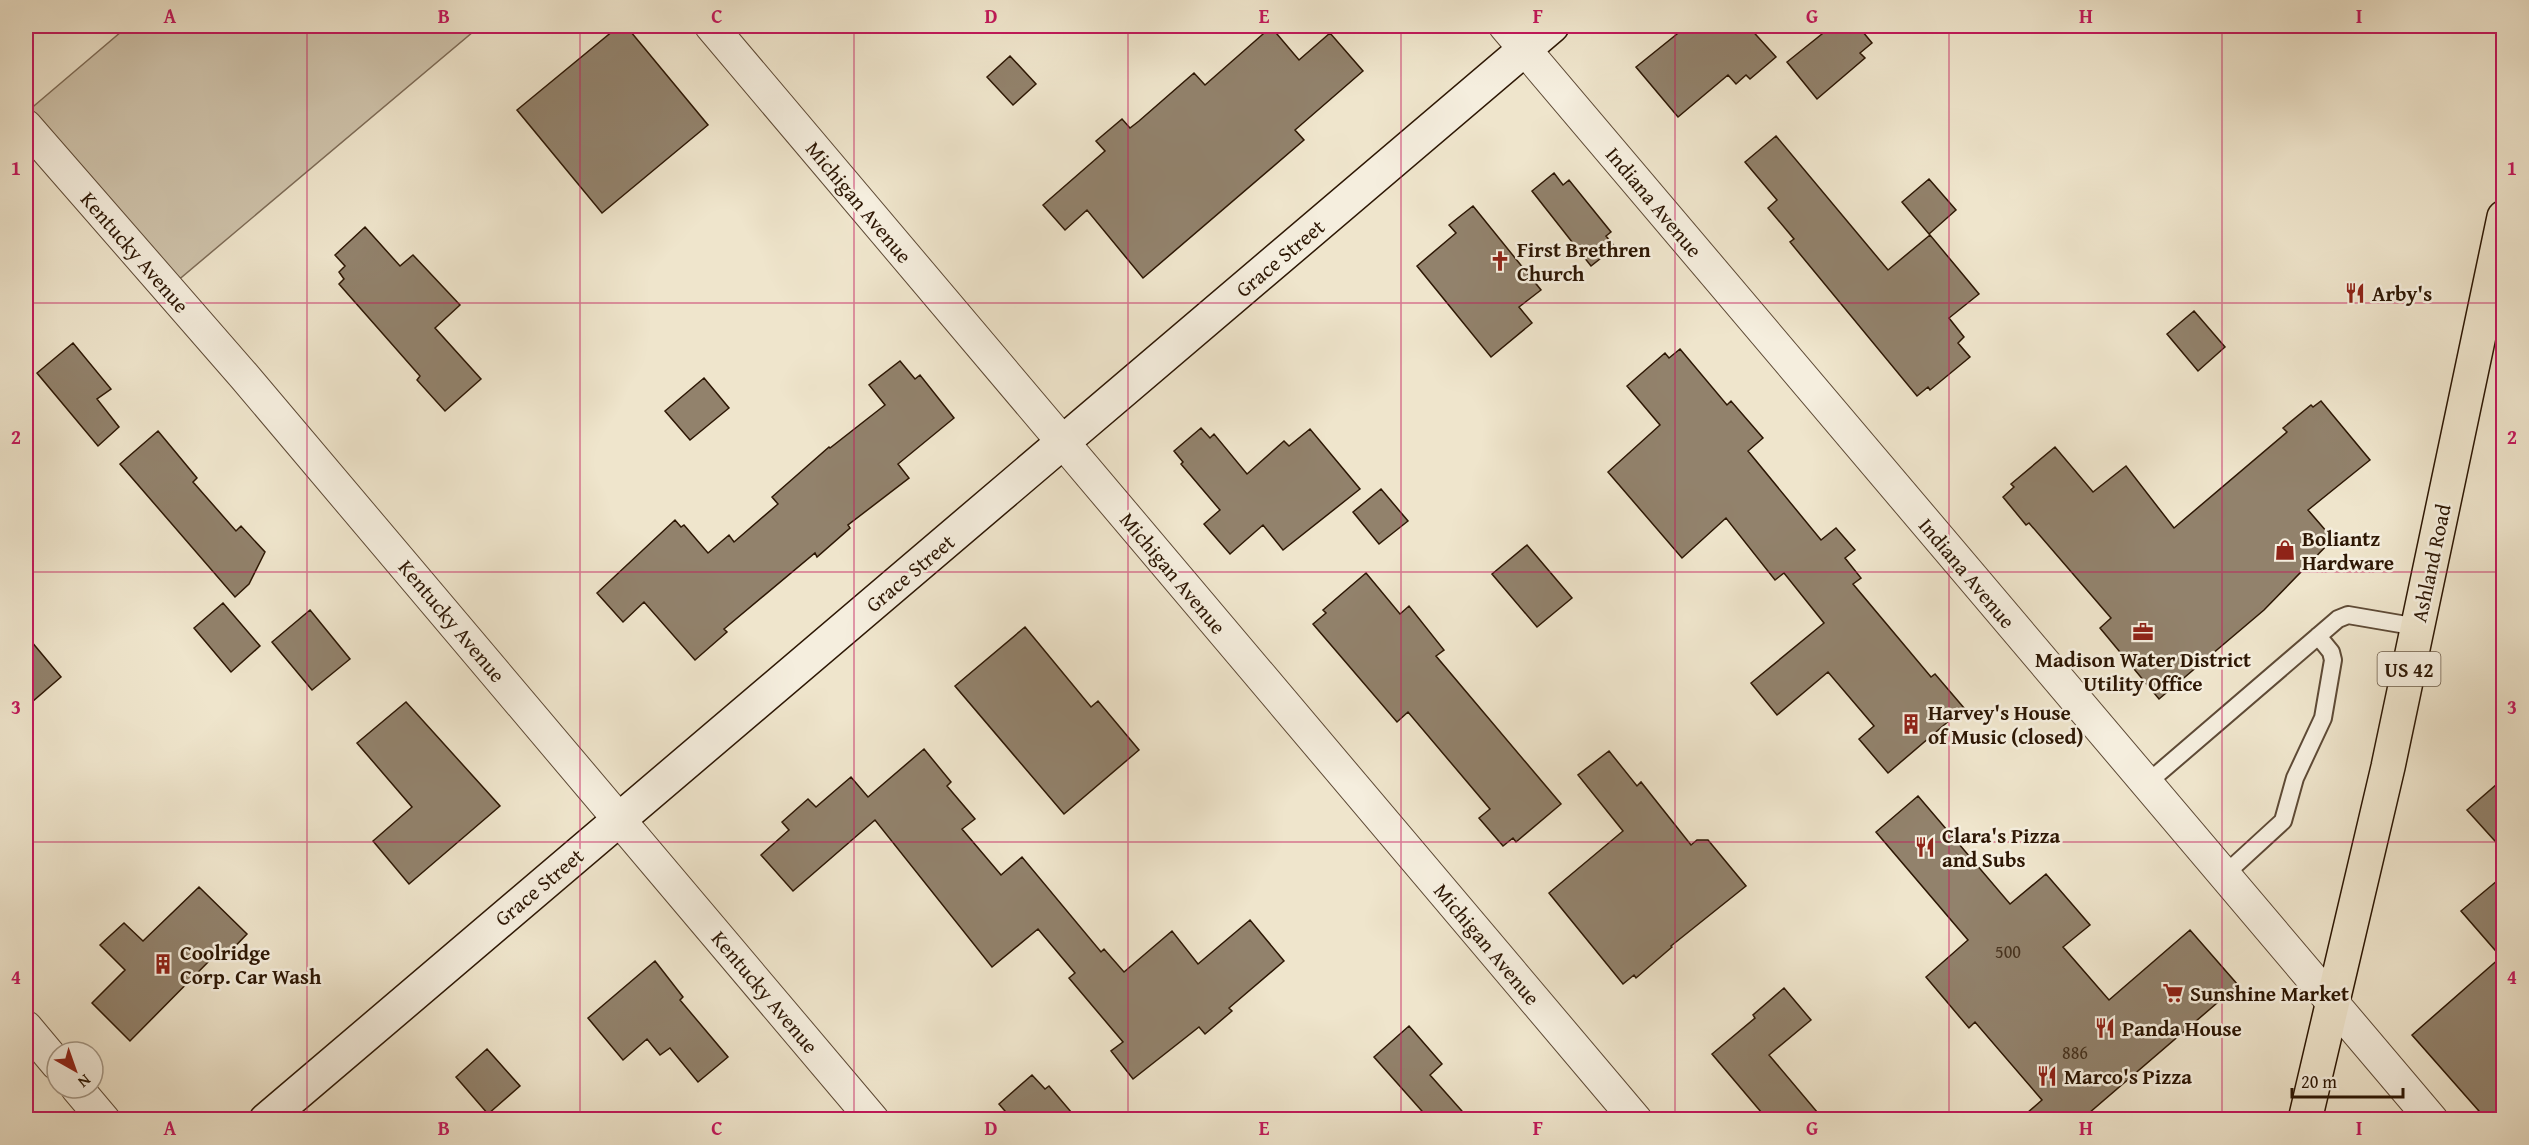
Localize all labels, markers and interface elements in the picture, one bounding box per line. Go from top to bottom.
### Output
text: A [164,1,177,30]
text: B [438,1,450,30]
text: C [711,1,723,30]
text: D [984,1,998,30]
text: E [1259,1,1270,30]
text: F [1533,1,1543,30]
text: G [1806,1,1818,30]
text: H [2079,1,2093,30]
text: I [2356,1,2362,30]
street label: Michigan Avenue [799,134,920,270]
street label: Indiana Avenue [1598,140,1710,264]
text: 1 [11,153,21,182]
text: 1 [2507,153,2517,182]
street label: Kentucky Avenue [73,184,197,320]
street label: Grace Street [1229,211,1332,304]
place label: First Brethren Church [1517,234,1651,289]
church icon: First Brethren Church [1488,249,1512,273]
place label: Arby's [2372,278,2432,309]
restaurant icon: Arby's [2343,281,2367,305]
text: 2 [11,422,21,451]
text: 2 [2507,422,2517,451]
street label: Ashland Road [2403,500,2459,625]
street label: Michigan Avenue [1113,505,1234,641]
street label: Indiana Avenue [1911,511,2023,635]
place label: Boliantz Hardware [2302,523,2394,578]
street label: Grace Street [859,526,962,619]
shop icon: Boliantz Hardware [2273,538,2297,562]
street label: Kentucky Avenue [391,553,513,689]
office icon: Madison Water District Utility Office [2131,620,2155,644]
place label: Madison Water District Utility Office [2035,644,2251,699]
road number: US 42 [2378,652,2440,686]
text: 3 [11,692,21,721]
text: 3 [2507,692,2517,721]
place label: Harvey's House of Music (closed) [1928,697,2084,752]
building icon: Harvey's House of Music (closed) [1899,712,1923,736]
place label: Clara's Pizza and Subs [1942,820,2061,875]
restaurant icon: Clara's Pizza and Subs [1913,835,1937,859]
street label: Grace Street [488,840,591,933]
street label: Michigan Avenue [1427,876,1548,1012]
street label: Kentucky Avenue [704,924,826,1060]
place label: Coolridge Corp. Car Wash [180,937,322,992]
house number: 500 [1995,938,2021,965]
building icon: Coolridge Corp. Car Wash [151,952,175,976]
text: 4 [11,962,21,991]
text: 4 [2507,962,2517,991]
place label: Sunshine Market [2190,978,2349,1009]
supermarket icon: Sunshine Market [2161,981,2185,1005]
place label: Panda House [2122,1013,2242,1044]
restaurant icon: Panda House [2093,1016,2117,1040]
house number: 886 [2062,1039,2088,1066]
north arrow [45,1040,105,1100]
place label: Marco's Pizza [2064,1061,2192,1092]
scale bar [2292,1061,2403,1099]
restaurant icon: Marco's Pizza [2035,1064,2059,1088]
text: 20 m [2301,1068,2337,1095]
text: N [73,1069,96,1094]
text: A [164,1113,177,1142]
text: B [438,1113,450,1142]
text: C [711,1113,723,1142]
text: D [984,1113,998,1142]
text: E [1259,1113,1270,1142]
text: F [1533,1113,1543,1142]
text: G [1806,1113,1818,1142]
text: H [2079,1113,2093,1142]
text: I [2356,1113,2362,1142]

